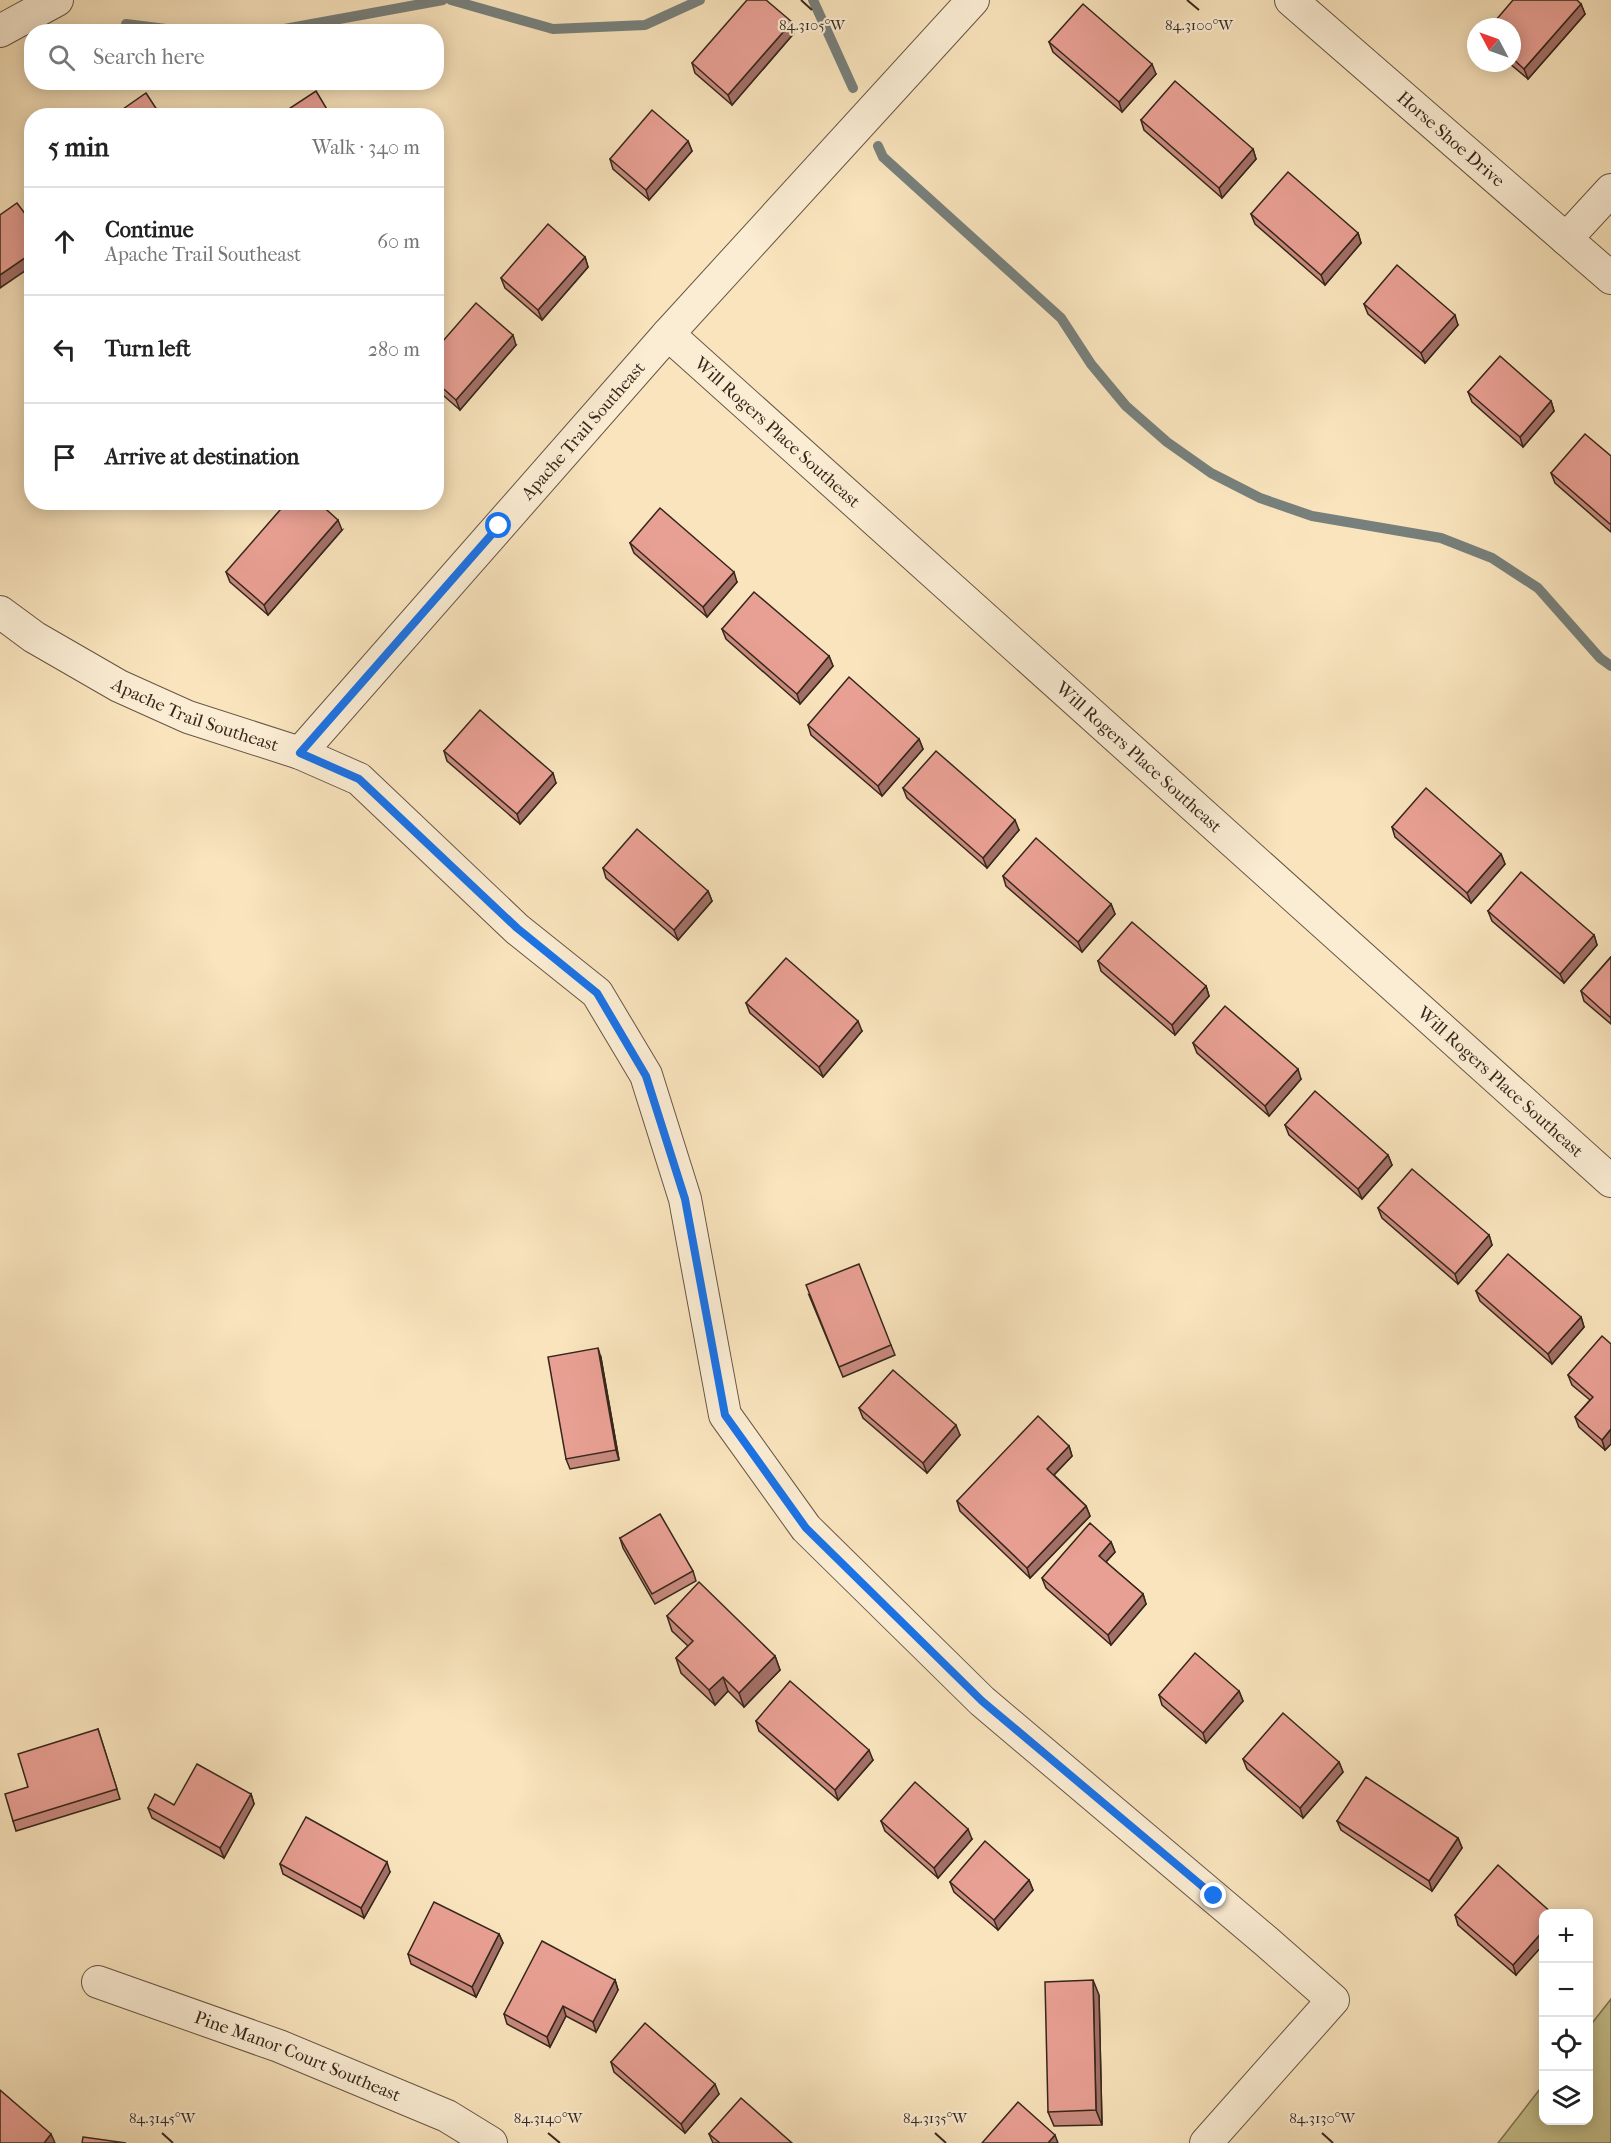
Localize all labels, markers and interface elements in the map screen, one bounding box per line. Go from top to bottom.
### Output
text: 84.3105°W [779,16,846,34]
text: 84.3100°W [1165,16,1234,34]
north arrow [1467,18,1521,72]
search box [24,24,444,90]
icon: search [45,41,78,74]
text: Search here [93,44,205,70]
street label: Horse Shoe Drive [1393,87,1509,191]
text: 5 min [48,132,109,163]
text: Walk · 340 m [312,136,420,159]
text: Continue [105,217,194,243]
icon: ahead [48,225,81,258]
text: 60 m [377,230,420,253]
text: Apache Trail Southeast [105,243,301,266]
icon: left [48,333,81,366]
text: Turn left [105,336,191,362]
text: 280 m [368,338,420,361]
street label: Will Rogers Place Southeast [689,352,865,512]
street label: Apache Trail Southeast [516,357,650,505]
icon: arrive [48,441,81,474]
text: Arrive at destination [105,444,299,470]
route start [485,512,511,538]
street label: Apache Trail Southeast [107,673,282,756]
street label: Will Rogers Place Southeast [1051,677,1227,837]
street label: Will Rogers Place Southeast [1413,1001,1588,1162]
route end [1200,1882,1226,1908]
map controls [1539,1909,1593,2125]
button: + [1539,1909,1593,1963]
button: − [1539,1963,1593,2017]
street label: Pine Manor Court Southeast [192,2007,404,2106]
button: locate [1539,2017,1593,2071]
button: layers [1539,2071,1593,2125]
text: 84.3145°W [129,2109,196,2127]
text: 84.3140°W [514,2109,583,2127]
text: 84.3135°W [903,2109,968,2127]
text: 84.3130°W [1289,2109,1356,2127]

